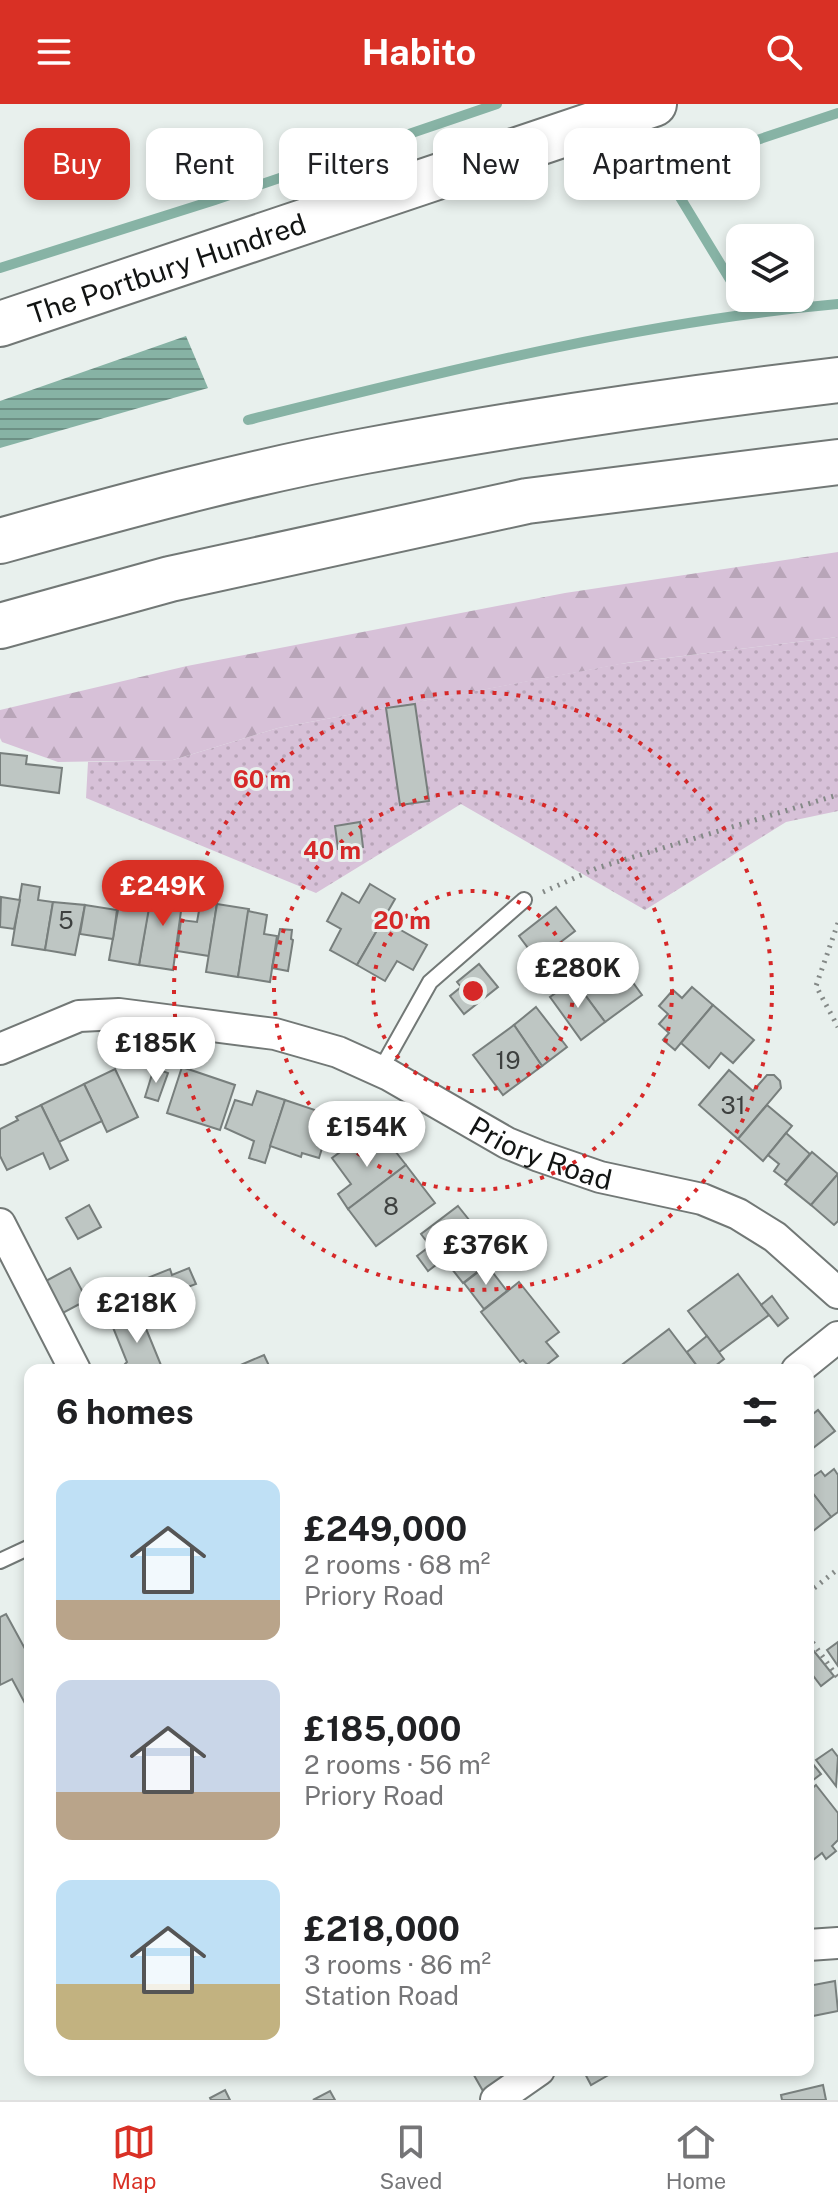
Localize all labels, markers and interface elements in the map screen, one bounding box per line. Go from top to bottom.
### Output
icon: menu [32,30,76,74]
icon: search [762,30,806,74]
text: Habito [362,31,476,73]
chip: Buy [24,128,130,200]
chip: Rent [146,128,263,200]
chip: Filters [279,128,417,200]
chip: New [433,128,548,200]
chip: Apartment [564,128,760,200]
street label: The Portbury Hundred [24,206,310,330]
map controls [726,224,814,312]
button: layers [726,224,814,312]
text: 60 m [233,765,291,793]
text: 40 m [303,836,361,864]
pin: £249K [107,860,219,928]
text: £249K [120,870,206,901]
house number: 5 [58,906,74,934]
text: 20 m [373,906,431,934]
pin: £280K [522,942,634,1010]
text: £280K [535,952,621,983]
centre of rings [459,977,487,1005]
pin: £185K [100,1017,212,1085]
text: £185K [115,1027,197,1058]
house number: 19 [496,1046,520,1074]
house number: 31 [721,1091,745,1119]
pin: £154K [311,1101,423,1169]
street label: Priory Road [464,1109,615,1196]
text: £154K [326,1111,408,1142]
house number: 8 [383,1192,399,1220]
pin: £376K [430,1219,542,1287]
text: £376K [443,1229,529,1260]
pin: £218K [81,1277,193,1345]
text: £218K [97,1287,177,1318]
icon: filters [738,1390,782,1434]
text: 6 homes [56,1392,194,1432]
text: £249,000 [304,1509,467,1549]
icon: home [120,1512,216,1608]
text: 2 rooms · 68 m² [304,1549,490,1580]
text: Priory Road [304,1580,444,1611]
text: £185,000 [304,1709,461,1749]
icon: home [120,1712,216,1808]
text: 2 rooms · 56 m² [304,1749,490,1780]
text: Priory Road [304,1780,444,1811]
text: £218,000 [304,1909,460,1949]
icon: home [120,1912,216,2008]
text: 3 rooms · 86 m² [304,1949,491,1980]
text: Station Road [304,1980,459,2011]
tab: Map [112,2120,156,2194]
tab: Saved [380,2120,442,2194]
tab: Home [666,2120,726,2194]

